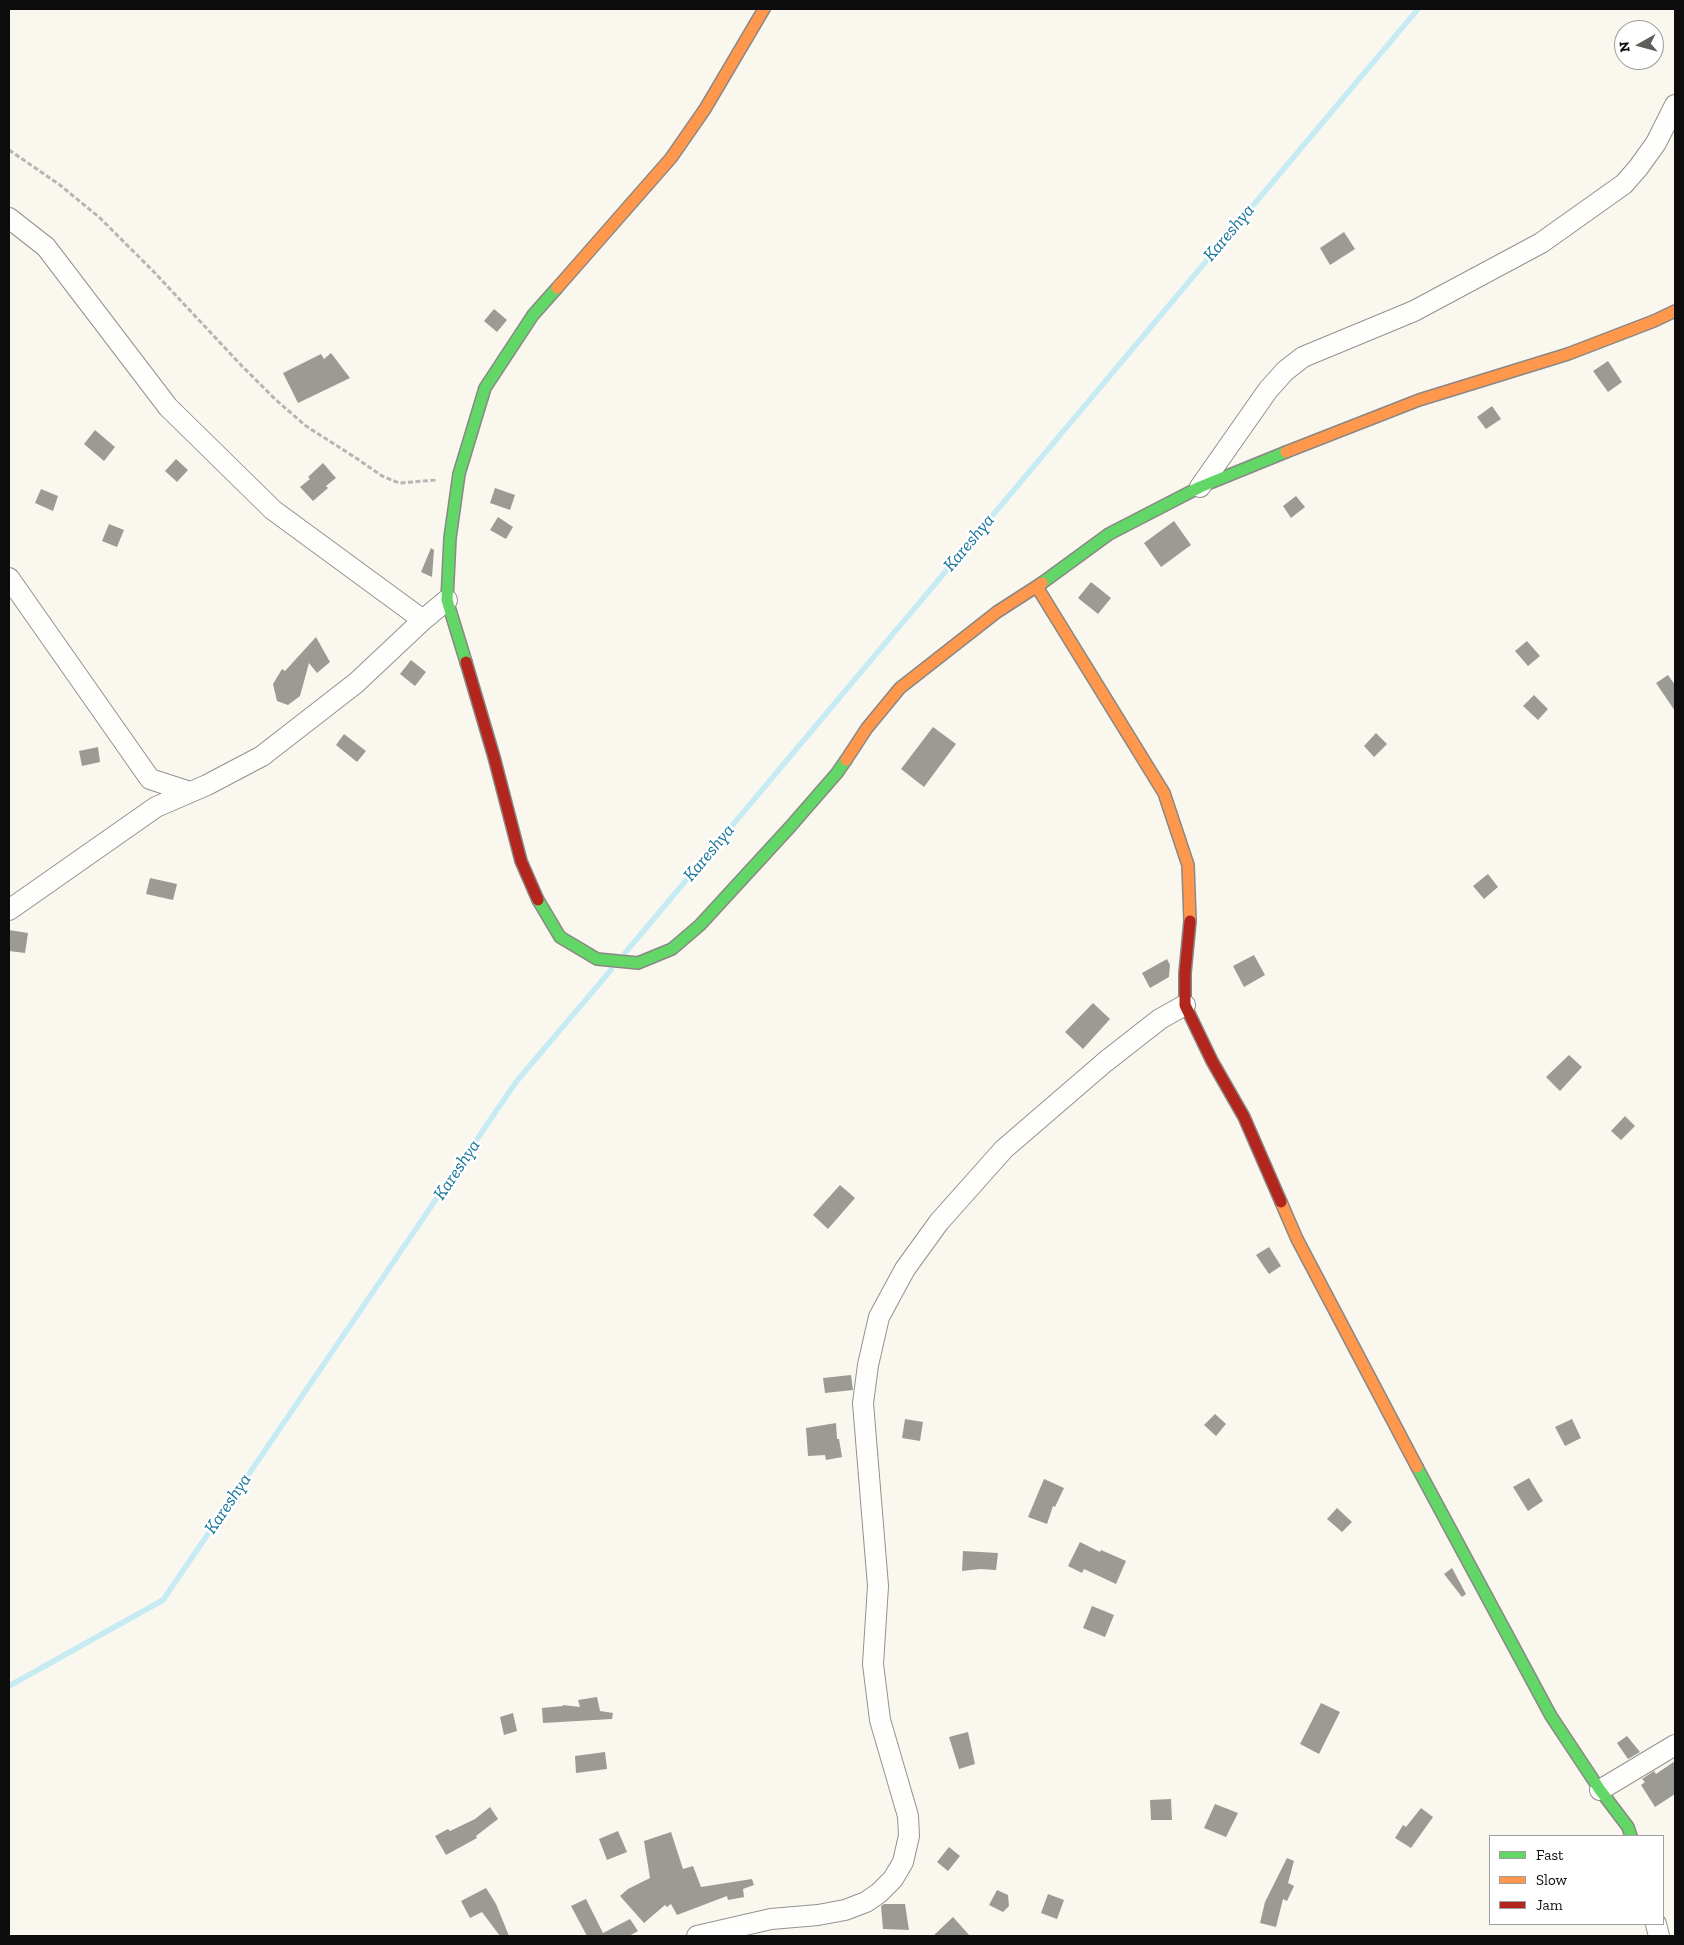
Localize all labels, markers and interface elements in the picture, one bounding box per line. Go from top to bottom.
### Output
north arrow [1614,20,1664,70]
text: N [1616,40,1634,53]
water label: Kareshya [1199,200,1259,266]
water label: Kareshya [939,510,999,576]
water label: Kareshya [679,820,739,886]
water label: Kareshya [429,1136,485,1204]
water label: Kareshya [200,1470,256,1538]
legend [1489,1835,1664,1925]
text: Fast [1536,1846,1564,1864]
text: Slow [1536,1871,1567,1889]
text: Jam [1536,1896,1563,1914]

